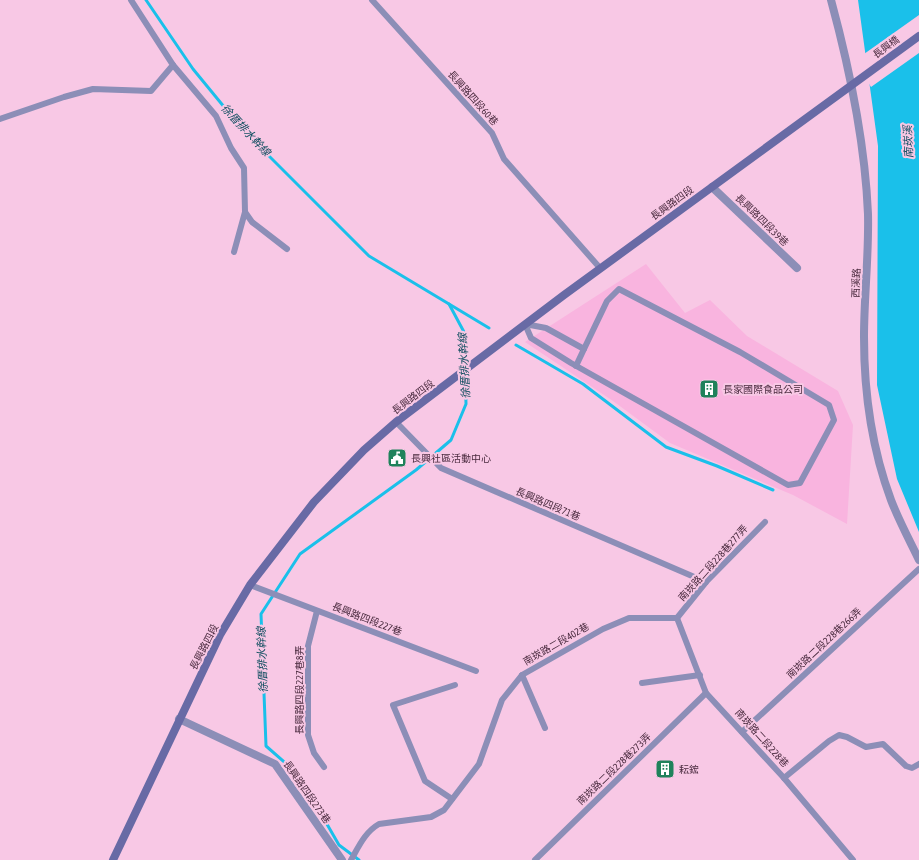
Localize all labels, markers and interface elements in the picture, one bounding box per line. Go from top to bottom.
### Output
street label: 長興橋 [871,34,901,60]
street label: 長興路四段60巷 [446,69,500,127]
water label: 徐厝排水幹線 [219,102,274,160]
water label: 南崁溪 [901,123,915,159]
street label: 長興路四段 [649,184,695,222]
street label: 長興路四段39巷 [733,192,791,248]
street label: 西溪路 [850,268,862,298]
water label: 徐厝排水幹線 [456,331,472,399]
street label: 長興路四段 [390,378,436,416]
building icon: 長家國際食品公司 [698,378,720,400]
place label: 長家國際食品公司 [723,384,803,395]
public building icon: 長興社區活動中心 [386,447,408,469]
place label: 長興社區活動中心 [411,453,491,464]
street label: 長興路四段71巷 [514,485,582,523]
street label: 南崁路二段228巷277弄 [676,523,750,603]
street label: 長興路四段227巷 [330,601,404,637]
street label: 南崁路二段228巷266弄 [784,605,864,681]
street label: 南崁路二段402巷 [521,621,591,667]
street label: 長興路四段 [188,622,220,672]
water label: 徐厝排水幹線 [255,625,269,693]
street label: 長興路四段227巷8弄 [294,646,305,734]
street label: 南崁路二段228巷 [733,707,791,769]
street label: 南崁路二段228巷273弄 [575,731,653,807]
street label: 長興路四段273巷 [281,758,333,826]
building icon: 耘鋐 [654,758,676,780]
place label: 耘鋐 [679,764,699,775]

